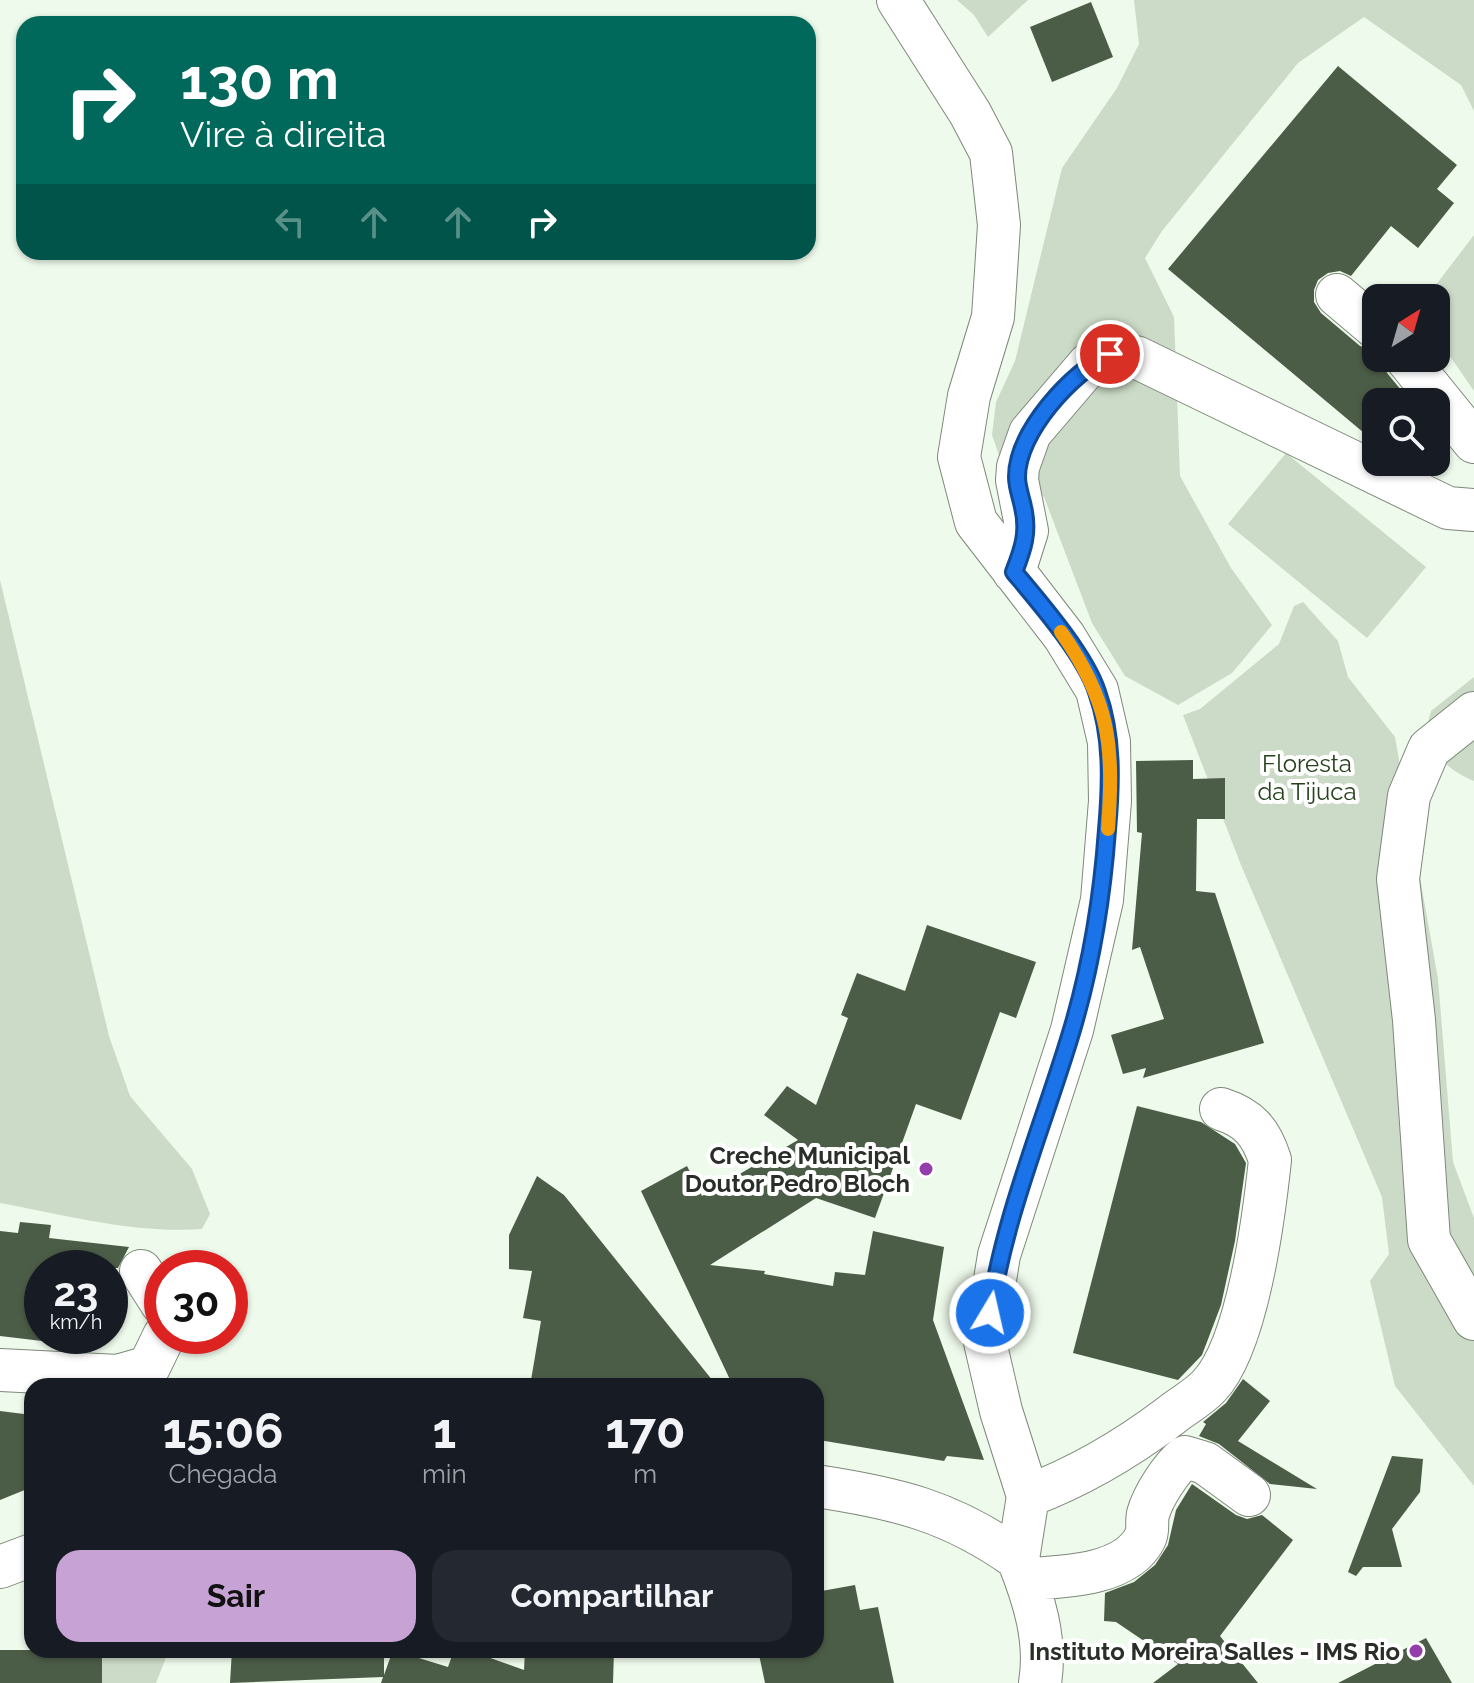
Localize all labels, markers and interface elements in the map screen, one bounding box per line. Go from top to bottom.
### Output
text: 130 m [180,46,339,112]
icon: right [48,48,152,152]
text: Vire à direita [180,113,386,155]
icon: left [268,200,312,244]
icon: ahead [352,200,396,244]
icon: ahead [436,200,480,244]
icon: right [520,200,564,244]
north arrow [1362,284,1450,372]
map controls [1362,284,1450,476]
pin [1076,320,1144,388]
icon: arrive [1088,332,1132,376]
button: search [1362,388,1450,476]
park label: Floresta da Tijuca [1257,749,1357,806]
place label: Creche Municipal Doutor Pedro Bloch [685,1141,910,1198]
marker: Creche Municipal Doutor Pedro Bloch [917,1160,935,1178]
speed limit sign: 30 [144,1250,248,1354]
text: 23 [54,1268,98,1315]
position arrow [948,1271,1032,1355]
text: km/h [50,1310,102,1334]
text: 15:06 [163,1403,283,1459]
text: 1 [432,1403,456,1459]
text: 170 [605,1403,685,1459]
text: Chegada [169,1459,277,1489]
text: min [422,1459,467,1489]
text: m [633,1459,657,1489]
button: Sair [56,1550,416,1642]
button: Compartilhar [432,1550,792,1642]
place label: Instituto Moreira Salles - IMS Rio [1029,1637,1400,1666]
marker: Instituto Moreira Salles - IMS Rio [1407,1642,1425,1660]

